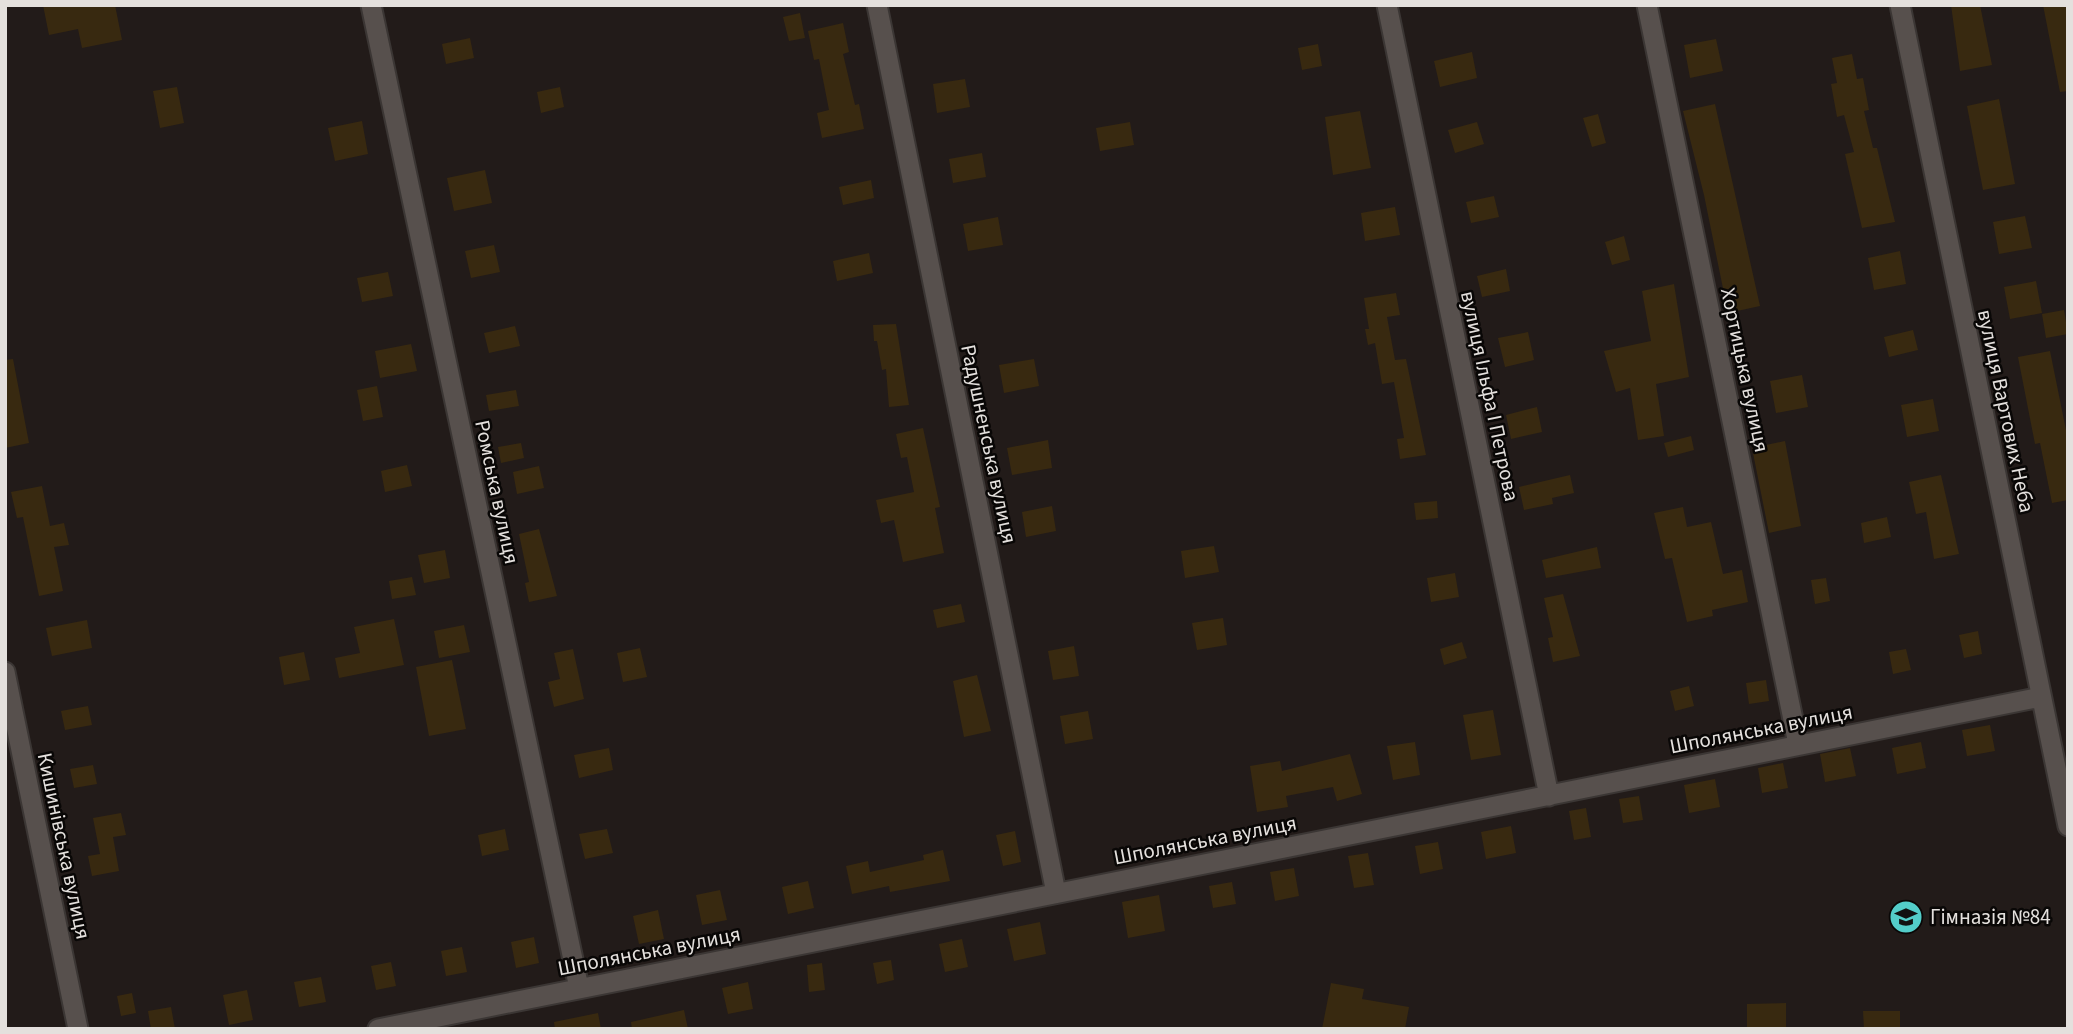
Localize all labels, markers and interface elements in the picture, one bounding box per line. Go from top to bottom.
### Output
street label: Хортицька вулиця [1713,285,1777,455]
street label: вулиця Ільфа І Петрова [1453,288,1527,504]
street label: вулиця Вартових Неба [1970,307,2042,515]
street label: Радушненська вулиця [953,342,1025,546]
street label: Ромська вулиця [467,417,527,567]
street label: Шполянська вулиця [1667,697,1855,761]
street label: Кишинівська вулиця [30,750,98,942]
street label: Шполянська вулиця [1111,808,1299,872]
school or university icon: Гімназія №84 [1887,898,1925,936]
place label: Гімназія №84 [1930,902,2051,932]
street label: Шполянська вулиця [555,919,743,983]

